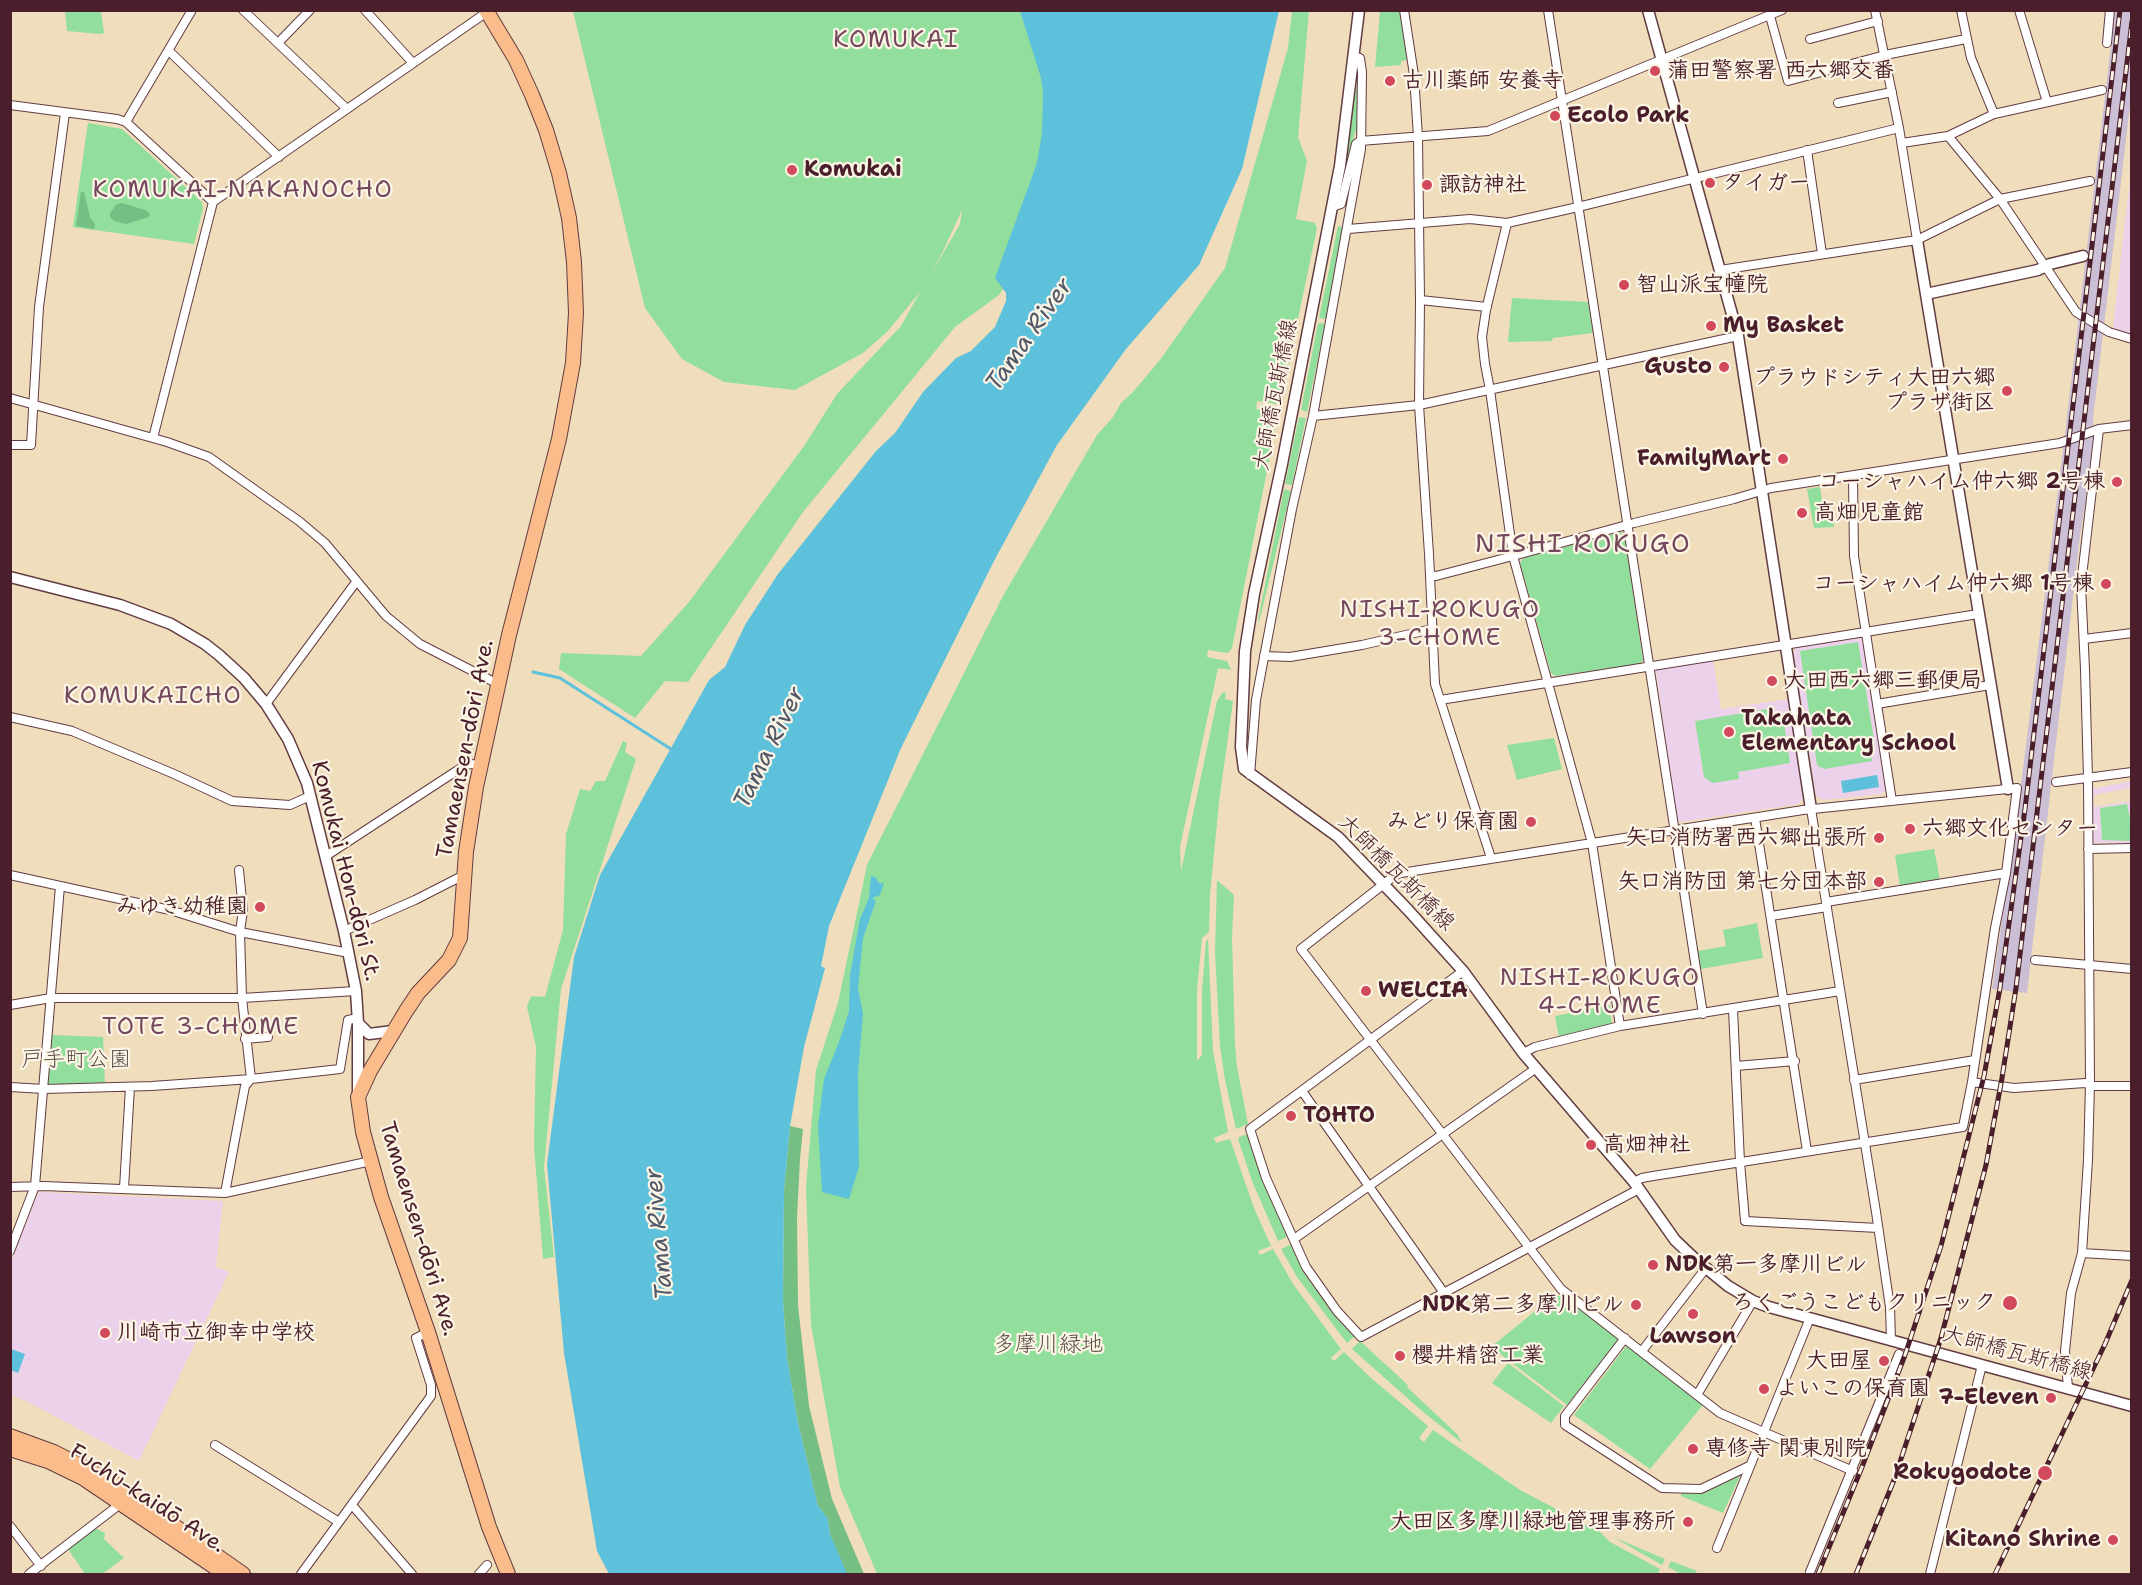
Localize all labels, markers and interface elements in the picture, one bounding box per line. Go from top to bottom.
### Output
district label: KOMUKAI [833,27,959,55]
place label: 蒲田警察署 西六郷交番 [1667,58,1895,84]
marker: 蒲田警察署 西六郷交番 [1648,64,1662,78]
place label: 古川薬師 安養寺 [1402,68,1564,94]
marker: 古川薬師 安養寺 [1383,74,1397,88]
place label: Ecolo Park [1567,103,1690,129]
marker: Ecolo Park [1548,109,1562,123]
place label: Komukai [804,157,902,183]
marker: Komukai [785,163,799,177]
place label: タイガー [1722,170,1810,196]
place label: 諏訪神社 [1439,172,1527,198]
marker: タイガー [1703,176,1717,190]
district label: KOMUKAI-NAKANOCHO [93,177,393,205]
marker: 諏訪神社 [1420,178,1434,192]
place label: 智山派宝幢院 [1636,272,1768,298]
water label: Tama River [980,273,1080,397]
marker: 智山派宝幢院 [1617,278,1631,292]
place label: My Basket [1723,313,1844,339]
street label: 大師橋瓦斯橋線 [1248,317,1304,473]
marker: My Basket [1704,319,1718,333]
place label: Gusto [1644,354,1712,380]
marker: Gusto [1717,360,1731,374]
place label: プラウドシティ大田六郷 プラザ街区 [1753,365,1995,416]
marker: プラウドシティ大田六郷 プラザ街区 [2000,384,2014,398]
place label: FamilyMart [1637,446,1771,472]
marker: FamilyMart [1776,452,1790,466]
place label: コーシャハイム仲六郷 2号棟 [1818,469,2105,495]
marker: コーシャハイム仲六郷 2号棟 [2110,475,2124,489]
place label: 高畑児童館 [1814,500,1924,526]
marker: 高畑児童館 [1795,506,1809,520]
district label: NISHI ROKUGO [1475,529,1691,561]
place label: コーシャハイム仲六郷 1号棟 [1812,571,2094,597]
marker: コーシャハイム仲六郷 1号棟 [2099,577,2113,591]
district label: NISHI-ROKUGO 3-CHOME [1340,597,1540,653]
street label: Tamaensen-dōri Ave. [432,637,500,861]
place label: 大田西六郷三郵便局 [1784,668,1982,694]
marker: 大田西六郷三郵便局 [1765,674,1779,688]
water label: Tama River [728,682,812,814]
district label: KOMUKAICHO [64,683,242,711]
place label: Takahata Elementary School [1741,706,1956,758]
marker: Takahata Elementary School [1722,725,1736,739]
street label: Komukai Hon-dōri St. [305,758,385,984]
street label: 大師橋瓦斯橋線 [1332,809,1460,937]
place label: みどり保育園 [1387,809,1519,835]
marker: みどり保育園 [1524,815,1538,829]
place label: 六郷文化センター [1922,816,2098,842]
marker: 六郷文化センター [1903,822,1917,836]
place label: 矢口消防署西六郷出張所 [1625,825,1867,851]
marker: 矢口消防署西六郷出張所 [1872,831,1886,845]
place label: 矢口消防団 第七分団本部 [1617,869,1867,895]
marker: 矢口消防団 第七分団本部 [1872,875,1886,889]
place label: みゆき幼稚園 [116,894,248,920]
marker: みゆき幼稚園 [253,900,267,914]
district label: NISHI-ROKUGO 4-CHOME [1500,965,1700,1021]
place label: WELCIA [1378,978,1468,1004]
marker: WELCIA [1359,984,1373,998]
district label: TOTE 3-CHOME [102,1014,300,1042]
park label: 戸手町公園 [21,1047,131,1073]
place label: TOHTO [1303,1103,1375,1129]
marker: TOHTO [1284,1109,1298,1123]
street label: Tamaensen-dōri Ave. [373,1119,463,1339]
place label: 高畑神社 [1603,1132,1691,1158]
marker: 高畑神社 [1584,1138,1598,1152]
water label: Tama River [640,1167,680,1301]
place label: NDK第一多摩川ビル [1665,1252,1867,1278]
marker: NDK第一多摩川ビル [1646,1258,1660,1272]
place label: ろくごうこどもクリニック [1732,1290,1996,1316]
place label: NDK第二多摩川ビル [1422,1292,1624,1318]
marker: ろくごうこどもクリニック [2001,1294,2019,1312]
marker: NDK第二多摩川ビル [1629,1298,1643,1312]
marker: Lawson [1686,1307,1700,1321]
place label: 川崎市立御幸中学校 [117,1320,315,1346]
street label: 大師橋瓦斯橋線 [1939,1321,2095,1387]
place label: Lawson [1650,1324,1736,1350]
marker: 川崎市立御幸中学校 [98,1326,112,1340]
park label: 多摩川緑地 [993,1332,1103,1358]
place label: 櫻井精密工業 [1412,1343,1544,1369]
place label: 大田屋 [1806,1348,1872,1374]
marker: 櫻井精密工業 [1393,1349,1407,1363]
marker: 大田屋 [1877,1354,1891,1368]
place label: よいこの保育園 [1776,1376,1930,1402]
marker: よいこの保育園 [1757,1382,1771,1396]
place label: 7-Eleven [1939,1385,2039,1411]
marker: 7-Eleven [2044,1391,2058,1405]
place label: 専修寺 関東別院 [1705,1436,1867,1462]
street label: Fuchū-kaidō Ave. [64,1439,230,1559]
marker: 専修寺 関東別院 [1686,1442,1700,1456]
place label: Rokugodote [1893,1460,2032,1486]
marker: Rokugodote [2036,1464,2054,1482]
place label: 大田区多摩川緑地管理事務所 [1390,1509,1676,1535]
marker: 大田区多摩川緑地管理事務所 [1681,1515,1695,1529]
place label: Kitano Shrine [1945,1527,2101,1553]
marker: Kitano Shrine [2106,1533,2120,1547]

